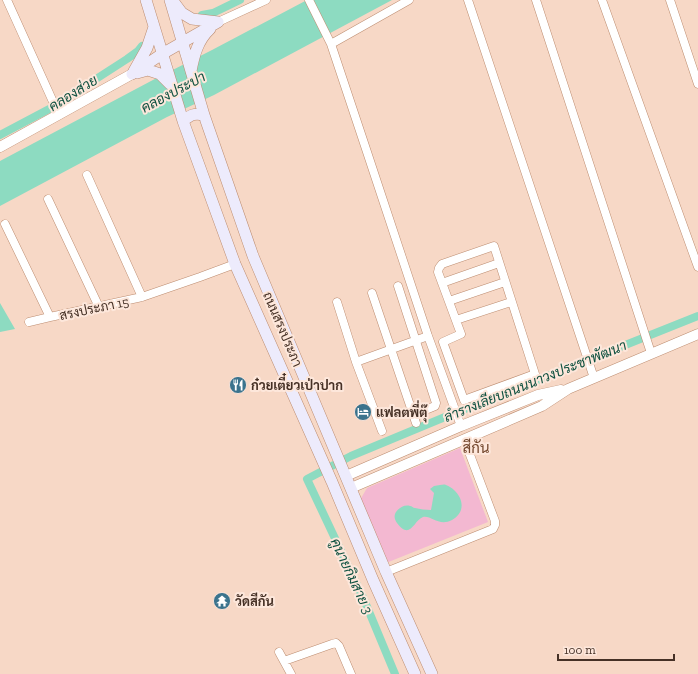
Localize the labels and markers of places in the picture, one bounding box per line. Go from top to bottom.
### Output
place label: ก๋วยเตี๋ยวเป่าปาก [251,372,343,393]
restaurant icon: ก๋วยเตี๋ยวเป่าปาก [228,375,248,395]
place label: แฟลตพี่ตุ๊ [376,400,428,423]
hotel icon: แฟลตพี่ตุ๊ [353,402,373,422]
temple icon: วัดสีกัน [212,591,232,611]
place label: วัดสีกัน [235,592,274,609]

